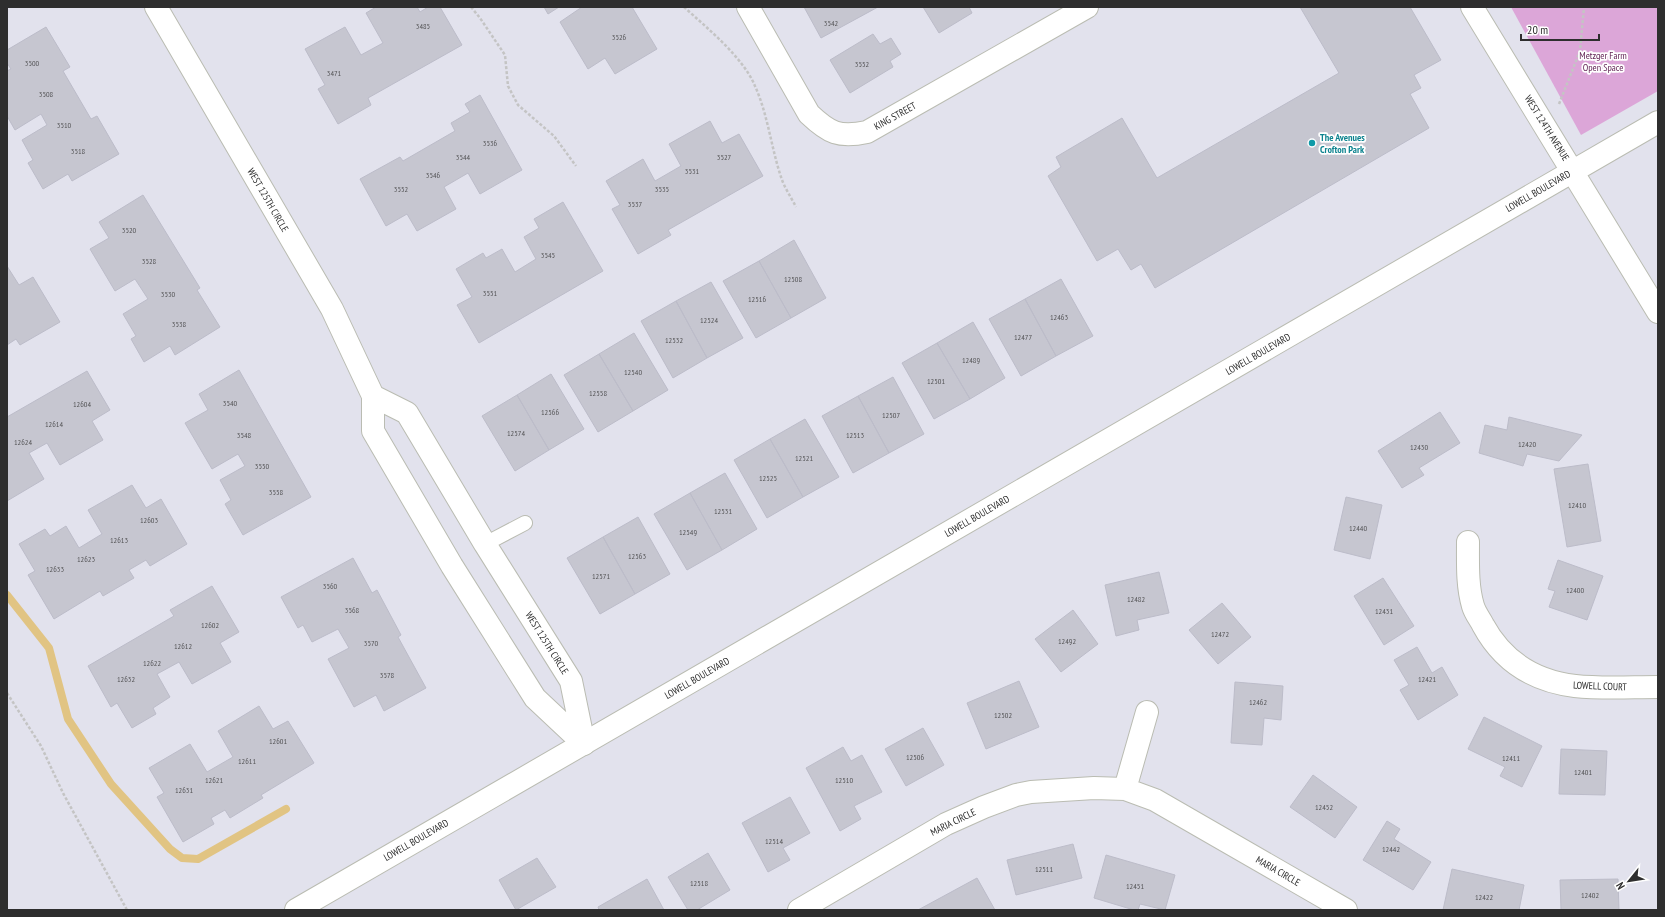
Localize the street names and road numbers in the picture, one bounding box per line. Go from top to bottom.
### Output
street label: WEST 124TH AVENUE [1522,93,1572,163]
street label: KING STREET [872,99,919,133]
street label: WEST 125TH CIRCLE [245,166,291,234]
street label: LOWELL BOULEVARD [1503,167,1573,215]
street label: LOWELL BOULEVARD [1223,330,1293,378]
street label: LOWELL BOULEVARD [942,492,1012,540]
street label: WEST 125TH CIRCLE [523,609,571,677]
street label: LOWELL BOULEVARD [662,654,732,702]
street label: LOWELL COURT [1573,679,1628,693]
street label: MARIA CIRCLE [928,805,978,839]
street label: LOWELL BOULEVARD [381,816,451,864]
street label: MARIA CIRCLE [1253,853,1303,889]

